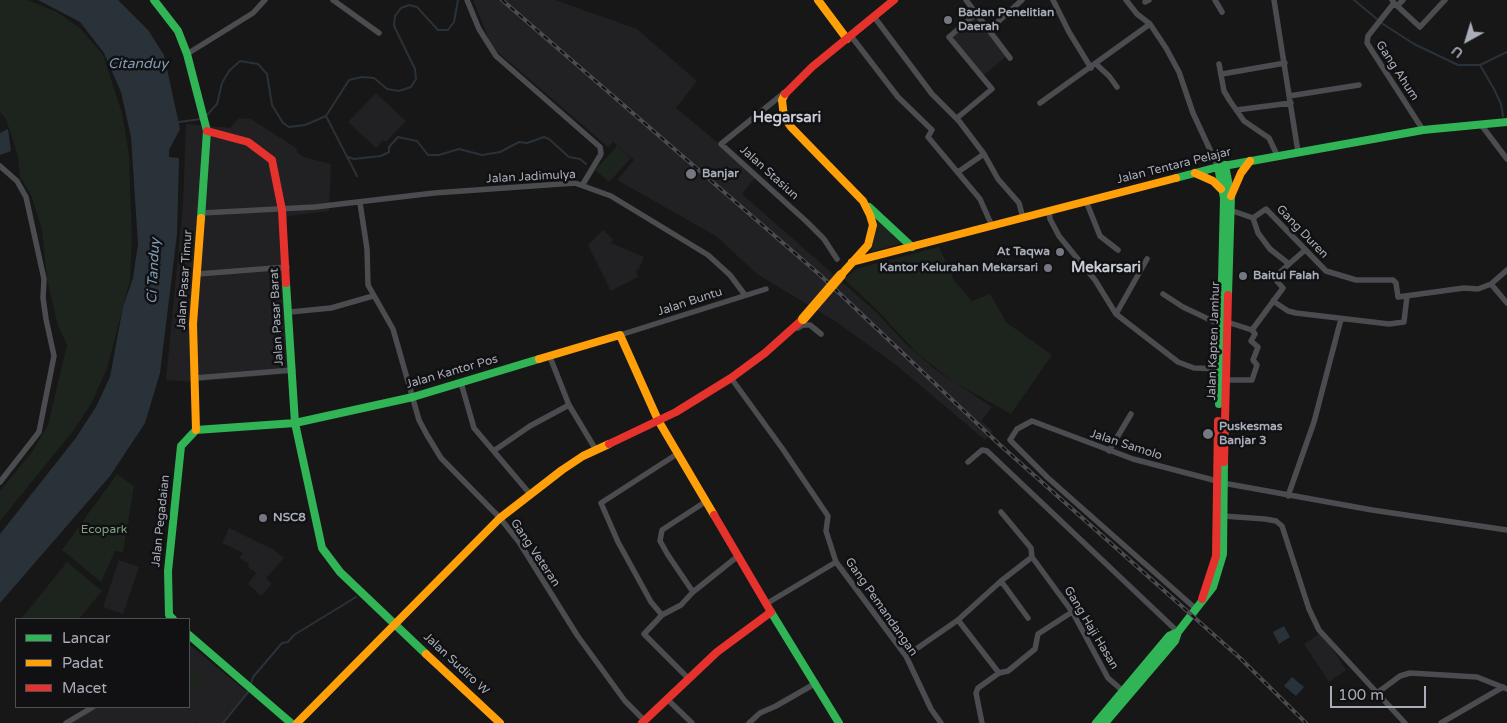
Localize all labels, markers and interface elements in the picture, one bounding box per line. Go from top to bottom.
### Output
place label: Badan Penelitian Daerah [958,6,1054,34]
marker: Badan Penelitian Daerah [942,14,954,26]
north arrow [1442,15,1492,65]
street label: Gang Ahum [1372,38,1422,104]
text: U [1448,42,1467,62]
water label: Citanduy [108,56,168,72]
district label: Hegarsari [753,109,821,127]
street label: Jalan Stasiun [737,143,801,203]
street label: Jalan Tentara Pelajar [1115,145,1233,187]
street label: Jalan Jadimulya [486,167,576,187]
marker: Banjar [684,167,698,181]
place label: Banjar [702,167,739,181]
street label: Gang Duren [1273,202,1331,262]
street label: Jalan Pasar Timur [174,229,196,331]
water label: Ci Tanduy [144,238,164,304]
place label: At Taqwa [997,245,1050,259]
marker: At Taqwa [1054,246,1066,258]
district label: Mekarsari [1071,259,1141,277]
place label: Kantor Kelurahan Mekarsari [880,261,1038,275]
marker: Kantor Kelurahan Mekarsari [1042,262,1054,274]
street label: Jalan Pasar Barat [267,268,287,366]
place label: Baitul Falah [1253,269,1319,283]
marker: Baitul Falah [1237,270,1249,282]
street label: Jalan Kapten Jamhur [1205,281,1223,401]
street label: Jalan Buntu [656,285,724,319]
street label: Jalan Kantor Pos [404,352,500,392]
place label: Puskesmas Banjar 3 [1219,420,1283,448]
street label: Jalan Samolo [1088,427,1164,463]
marker: Puskesmas Banjar 3 [1201,427,1215,441]
street label: Jalan Pegadaian [149,474,173,568]
place label: NSC8 [273,511,306,525]
marker: NSC8 [257,512,269,524]
street label: Gang Veteran [507,517,563,589]
park label: Ecopark [81,523,127,537]
street label: Gang Pemandangan [842,555,920,659]
street label: Gang Haji Hasan [1061,584,1121,672]
legend [15,618,190,708]
text: Lancar [62,629,110,647]
street label: Jalan Sudiro W [420,630,492,698]
text: Padat [62,654,104,672]
scale bar [1332,676,1428,708]
text: Macet [62,679,107,697]
text: 100 m [1338,686,1384,704]

